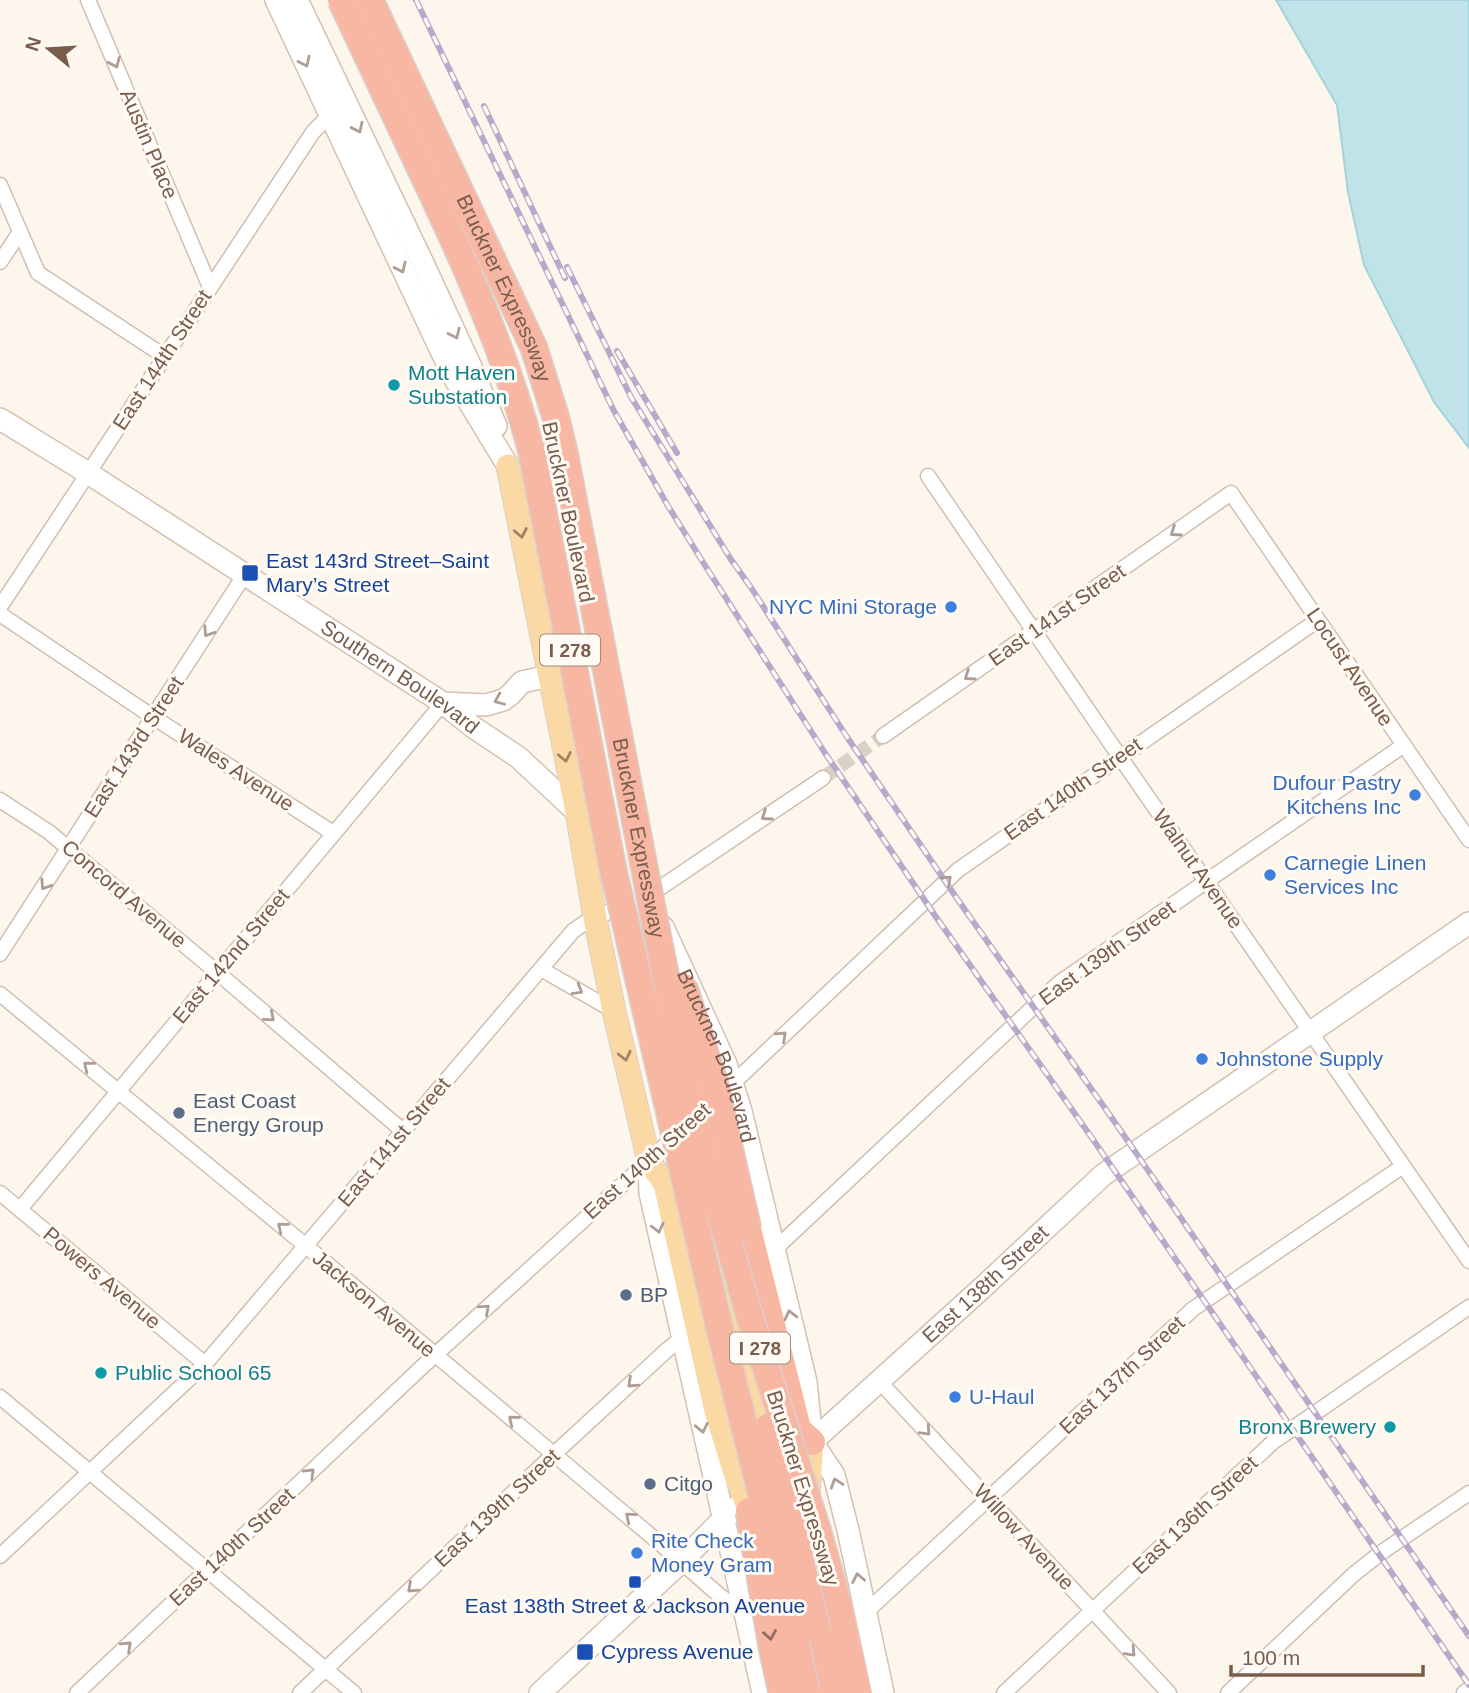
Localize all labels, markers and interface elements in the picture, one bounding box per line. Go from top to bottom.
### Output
north arrow [14,14,84,84]
text: N [21,34,45,54]
one-way arrow [297,55,311,67]
one-way arrow [107,56,121,68]
street label: Austin Place [116,86,183,202]
one-way arrow [350,121,364,133]
street label: Bruckner Expressway [452,191,556,385]
one-way arrow [393,261,407,273]
street label: East 144th Street [108,285,216,434]
one-way arrow [447,327,461,339]
place label: Mott Haven Substation [408,361,515,408]
marker: Mott Haven Substation [386,377,402,393]
street label: Bruckner Boulevard [538,419,599,604]
one-way arrow [1170,524,1183,536]
one-way arrow [513,527,528,539]
place label: East 143rd Street–Saint Mary’s Street [266,549,489,596]
street label: East 141st Street [984,559,1129,670]
marker: East 143rd Street–Saint Mary’s Street [240,563,260,583]
place label: NYC Mini Storage [769,595,937,618]
marker: NYC Mini Storage [943,599,959,615]
street label: Locust Avenue [1302,603,1398,730]
street label: Southern Boulevard [317,615,484,738]
one-way arrow [204,624,217,637]
road number: I 278 [540,635,600,666]
one-way arrow [963,668,976,681]
street label: East 143rd Street [79,672,188,822]
one-way arrow [494,692,506,706]
street label: Wales Avenue [174,724,298,815]
street label: East 140th Street [1000,733,1146,845]
street label: Bruckner Expressway [609,736,670,940]
one-way arrow [557,751,572,763]
place label: Dufour Pastry Kitchens Inc [1273,771,1401,818]
marker: Dufour Pastry Kitchens Inc [1407,787,1423,803]
street label: Walnut Avenue [1149,805,1248,933]
one-way arrow [761,808,774,821]
street label: Concord Avenue [58,835,191,952]
place label: Carnegie Linen Services Inc [1284,851,1426,898]
marker: Carnegie Linen Services Inc [1262,867,1278,883]
one-way arrow [939,876,952,888]
one-way arrow [41,877,54,890]
street label: East 142nd Street [168,884,294,1027]
street label: East 139th Street [1034,896,1179,1010]
street label: Bruckner Boulevard [673,965,760,1145]
one-way arrow [570,982,583,995]
one-way arrow [262,1009,275,1021]
one-way arrow [774,1032,787,1044]
place label: Johnstone Supply [1216,1047,1383,1070]
one-way arrow [617,1050,631,1062]
marker: Johnstone Supply [1194,1051,1210,1067]
one-way arrow [83,1062,95,1075]
street label: East 141st Street [333,1072,454,1211]
place label: East Coast Energy Group [193,1089,324,1136]
street label: East 140th Street [579,1098,715,1223]
marker: East Coast Energy Group [171,1105,187,1121]
street label: East 138th Street [917,1220,1053,1347]
street label: Powers Avenue [39,1222,165,1333]
one-way arrow [278,1222,290,1235]
one-way arrow [650,1222,664,1234]
street label: Jackson Avenue [308,1246,440,1361]
place label: BP [640,1283,668,1306]
marker: BP [618,1287,634,1303]
one-way arrow [476,1305,489,1317]
one-way arrow [784,1309,798,1321]
street label: East 137th Street [1054,1311,1189,1438]
road number: I 278 [730,1332,790,1364]
place label: Public School 65 [115,1361,271,1384]
marker: Public School 65 [93,1365,109,1381]
one-way arrow [627,1374,640,1387]
place label: U-Haul [969,1385,1034,1408]
street label: Bruckner Expressway [763,1387,844,1589]
marker: U-Haul [947,1389,963,1405]
place label: Bronx Brewery [1238,1415,1376,1438]
one-way arrow [509,1416,522,1428]
marker: Bronx Brewery [1382,1419,1398,1435]
one-way arrow [694,1422,709,1434]
one-way arrow [917,1423,930,1436]
street label: East 139th Street [429,1444,564,1571]
street label: East 136th Street [1127,1451,1262,1578]
one-way arrow [302,1469,315,1482]
place label: Citgo [664,1472,713,1495]
marker: Citgo [642,1476,658,1492]
one-way arrow [829,1478,844,1490]
street label: Willow Avenue [970,1479,1079,1594]
street label: East 140th Street [164,1483,299,1610]
one-way arrow [625,1513,638,1525]
place label: Rite Check Money Gram [651,1529,772,1576]
marker: Rite Check Money Gram [629,1545,645,1561]
one-way arrow [851,1572,866,1584]
marker: East 138th Street & Jackson Avenue [627,1574,643,1590]
one-way arrow [407,1580,420,1592]
place label: East 138th Street & Jackson Avenue [465,1594,805,1617]
one-way arrow [762,1630,777,1641]
scale bar [1231,1634,1424,1678]
place label: Cypress Avenue [601,1640,754,1663]
one-way arrow [119,1642,132,1655]
marker: Cypress Avenue [575,1642,595,1662]
one-way arrow [1123,1644,1135,1657]
text: 100 m [1242,1646,1300,1669]

